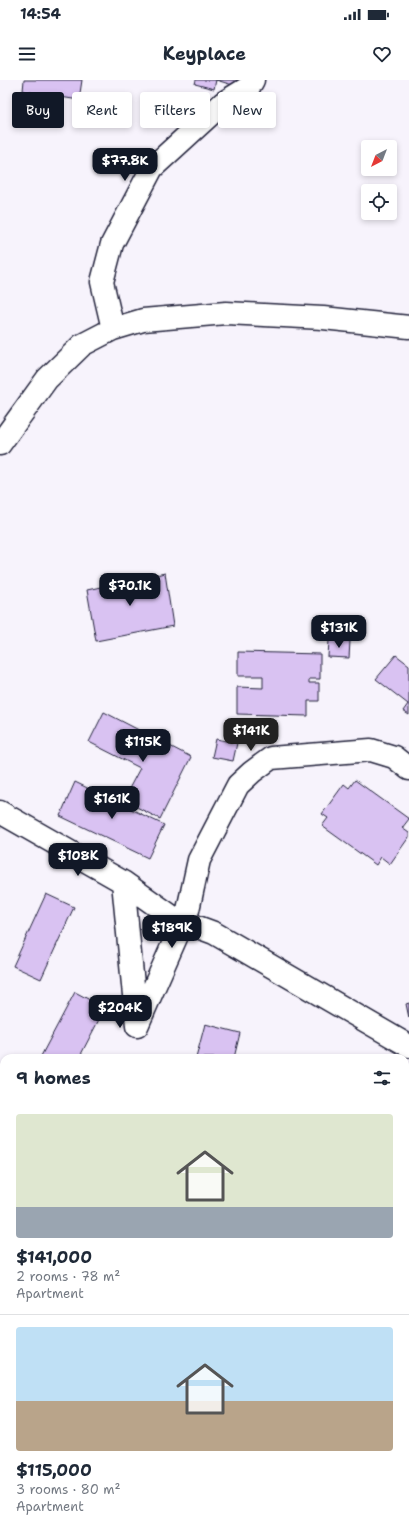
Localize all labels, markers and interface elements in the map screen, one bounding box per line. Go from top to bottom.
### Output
text: 14:54 [20,4,61,24]
text: Keyplace [163,42,246,66]
icon: menu [16,43,38,65]
icon: heart [371,43,393,65]
chip: Buy [12,92,64,128]
chip: Rent [72,92,132,128]
chip: Filters [140,92,210,128]
chip: New [218,92,276,128]
north arrow [361,140,397,176]
map controls [361,140,397,220]
pin: $77.8K [92,148,158,182]
text: $77.8K [102,152,148,169]
button: locate [361,184,397,220]
pin: $70.1K [97,573,163,607]
text: $70.1K [108,577,152,594]
pin: $131K [311,615,367,649]
text: $131K [320,619,358,636]
pin: $141K [223,718,279,752]
text: $141K [232,722,270,739]
pin: $115K [115,729,171,763]
text: $115K [125,733,161,750]
pin: $161K [84,786,140,820]
text: $161K [94,790,130,807]
pin: $108K [50,843,106,877]
text: $108K [57,847,99,864]
pin: $189K [144,915,200,949]
text: $189K [151,919,193,936]
pin: $204K [92,995,148,1029]
text: $204K [98,999,142,1016]
text: 9 homes [16,1067,91,1089]
icon: filters [371,1067,393,1089]
icon: home [169,1140,241,1212]
text: $141,000 [16,1246,92,1268]
text: 2 rooms · 78 m² [16,1268,120,1285]
text: Apartment [16,1285,84,1302]
icon: home [169,1353,241,1425]
text: $115,000 [16,1459,92,1481]
text: 3 rooms · 80 m² [16,1481,120,1498]
text: Apartment [16,1498,84,1515]

